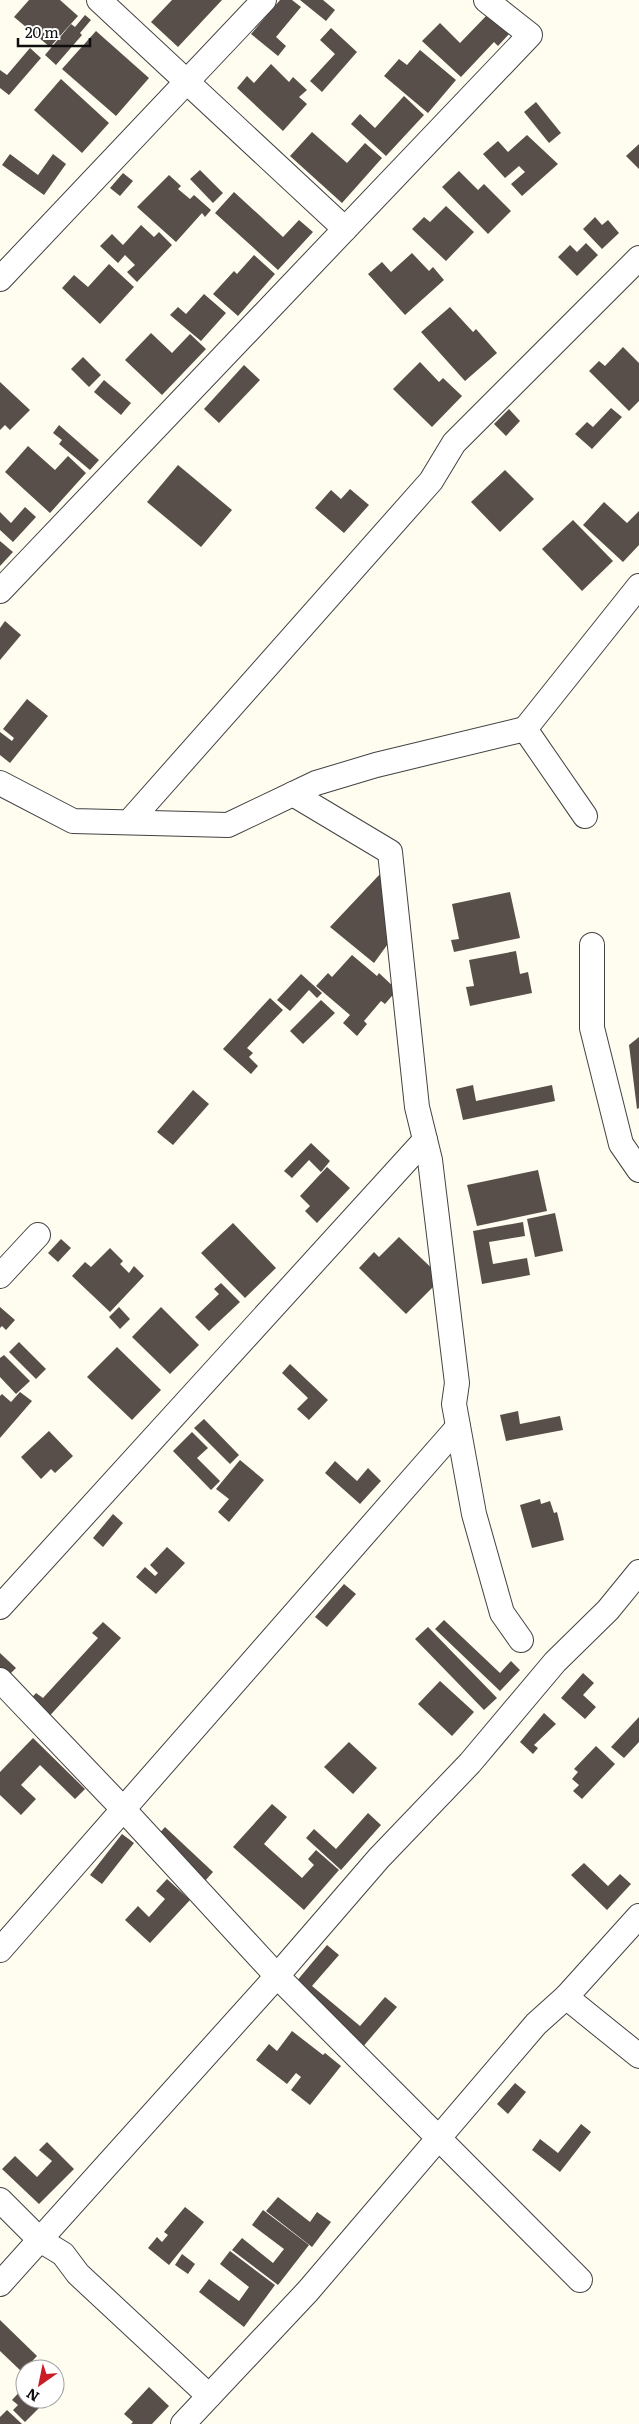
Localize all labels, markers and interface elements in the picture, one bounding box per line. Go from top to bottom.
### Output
scale bar [18,15,90,47]
text: 20 m [25,20,59,43]
north arrow [15,2359,65,2409]
text: N [22,2384,43,2407]

